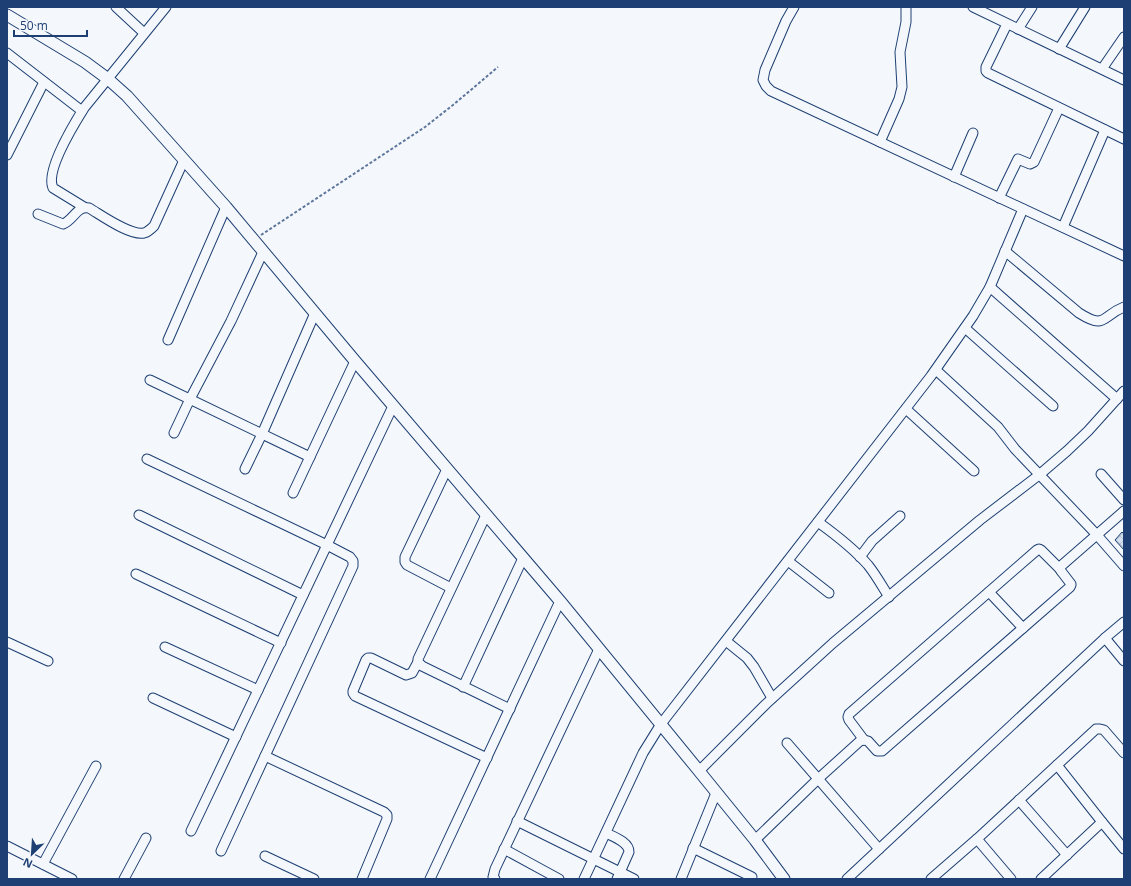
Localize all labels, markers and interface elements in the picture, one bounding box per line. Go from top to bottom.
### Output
scale bar [14,12,87,38]
text: 50 m [20,17,48,34]
north arrow [12,834,52,874]
text: N [20,855,35,872]

